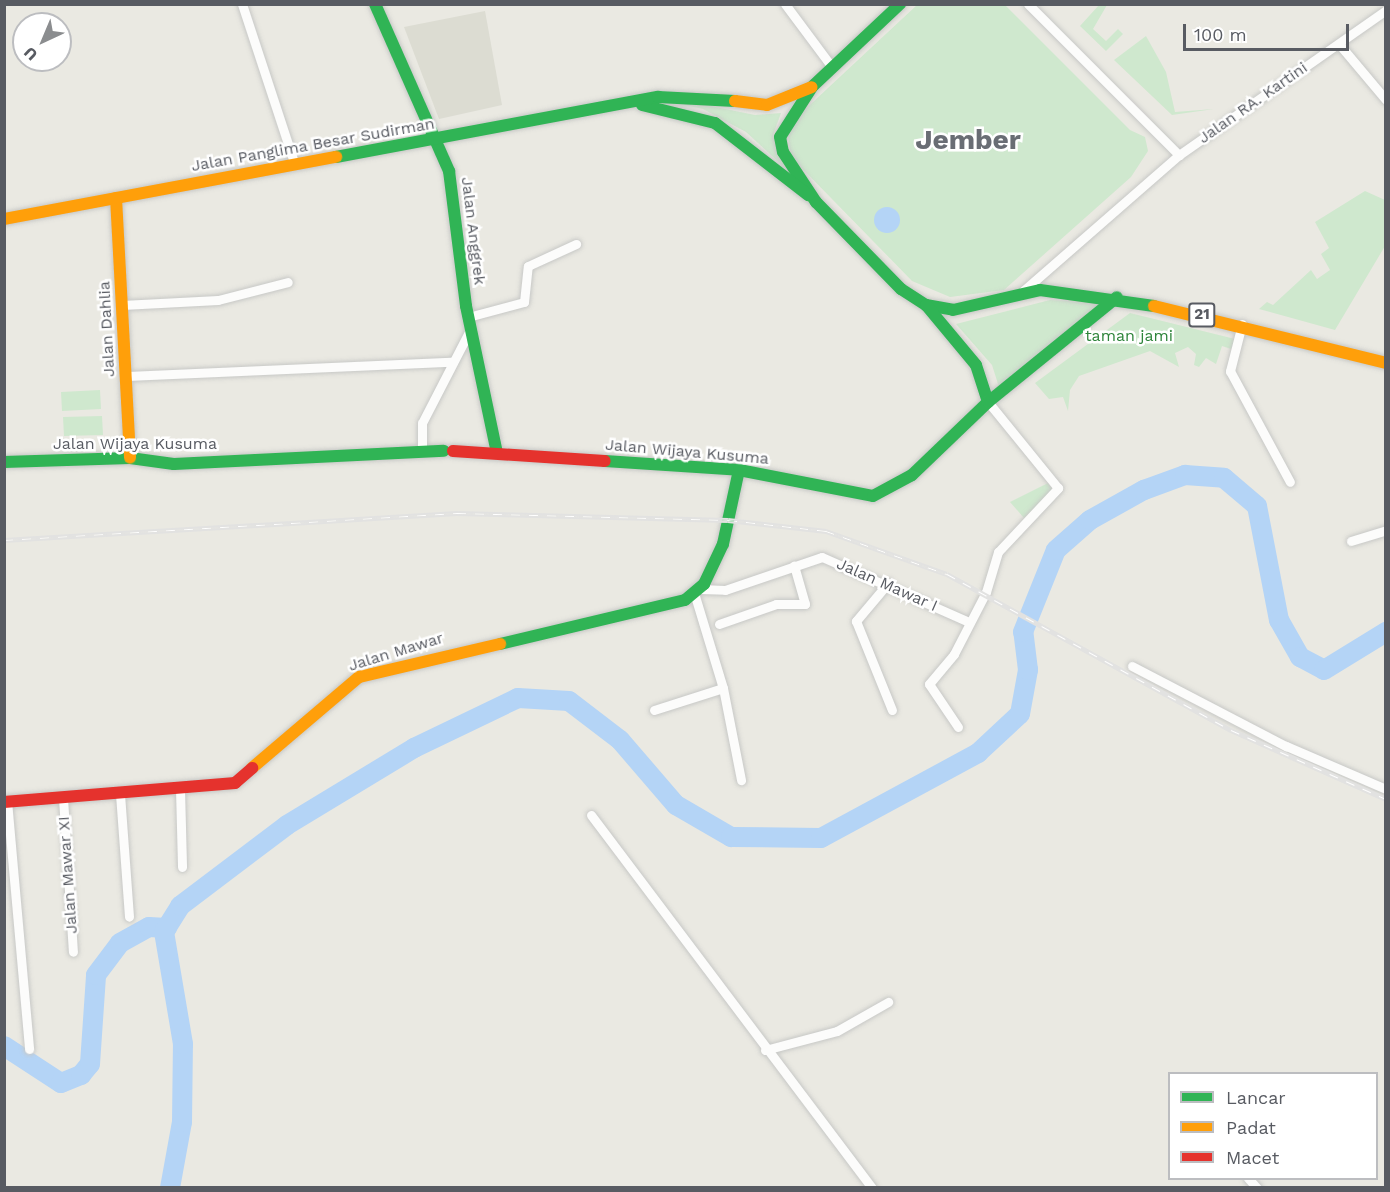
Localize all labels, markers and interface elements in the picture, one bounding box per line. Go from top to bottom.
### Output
north arrow [12,12,72,72]
scale bar [1186,12,1352,50]
text: 100 m [1194,24,1247,45]
text: U [20,43,41,65]
street label: Jalan RA. Kartini [1195,58,1311,148]
street label: Jalan Panglima Besar Sudirman [189,114,437,176]
district label: Jember [915,123,1021,157]
street label: Jalan Anggrek [457,176,489,286]
street label: Jalan Dahlia [95,281,119,377]
road number: 21 [1187,303,1217,327]
park label: taman jami [1085,326,1173,346]
street label: Jalan Wijaya Kusuma [53,434,217,454]
street label: Jalan Wijaya Kusuma [604,435,770,469]
street label: Jalan Mawar I [834,554,940,616]
street label: Jalan Mawar [346,628,446,676]
street label: Jalan Mawar XI [54,815,82,935]
legend [1168,1072,1378,1180]
text: Lancar [1226,1087,1286,1108]
text: Padat [1226,1117,1276,1138]
text: Macet [1226,1147,1279,1168]

